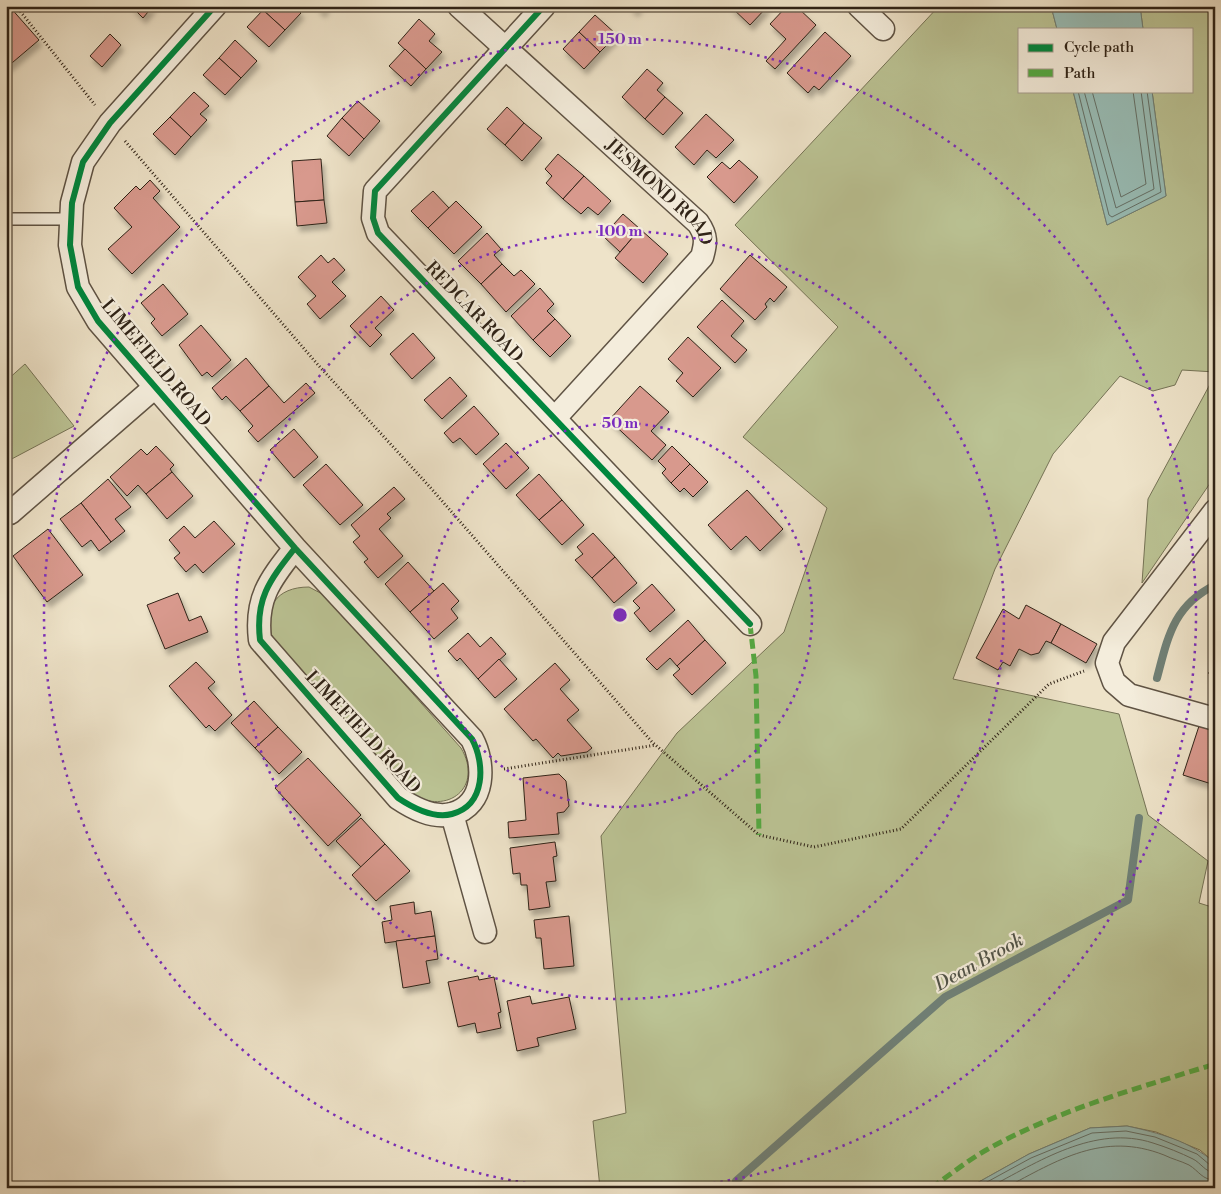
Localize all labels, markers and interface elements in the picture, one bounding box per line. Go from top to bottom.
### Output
legend [1018,28,1194,92]
text: 150 m [598,30,642,49]
text: Cycle path [1064,38,1134,57]
text: Path [1064,64,1096,83]
street label: JESMOND ROAD [600,133,717,246]
text: 100 m [598,222,643,241]
street label: REDCAR ROAD [420,257,528,367]
street label: LIMEFIELD ROAD [96,294,216,432]
text: 50 m [602,414,638,433]
centre of rings [611,606,629,624]
street label: LIMEFIELD ROAD [300,666,426,798]
water label: Dean Brook [929,928,1028,997]

